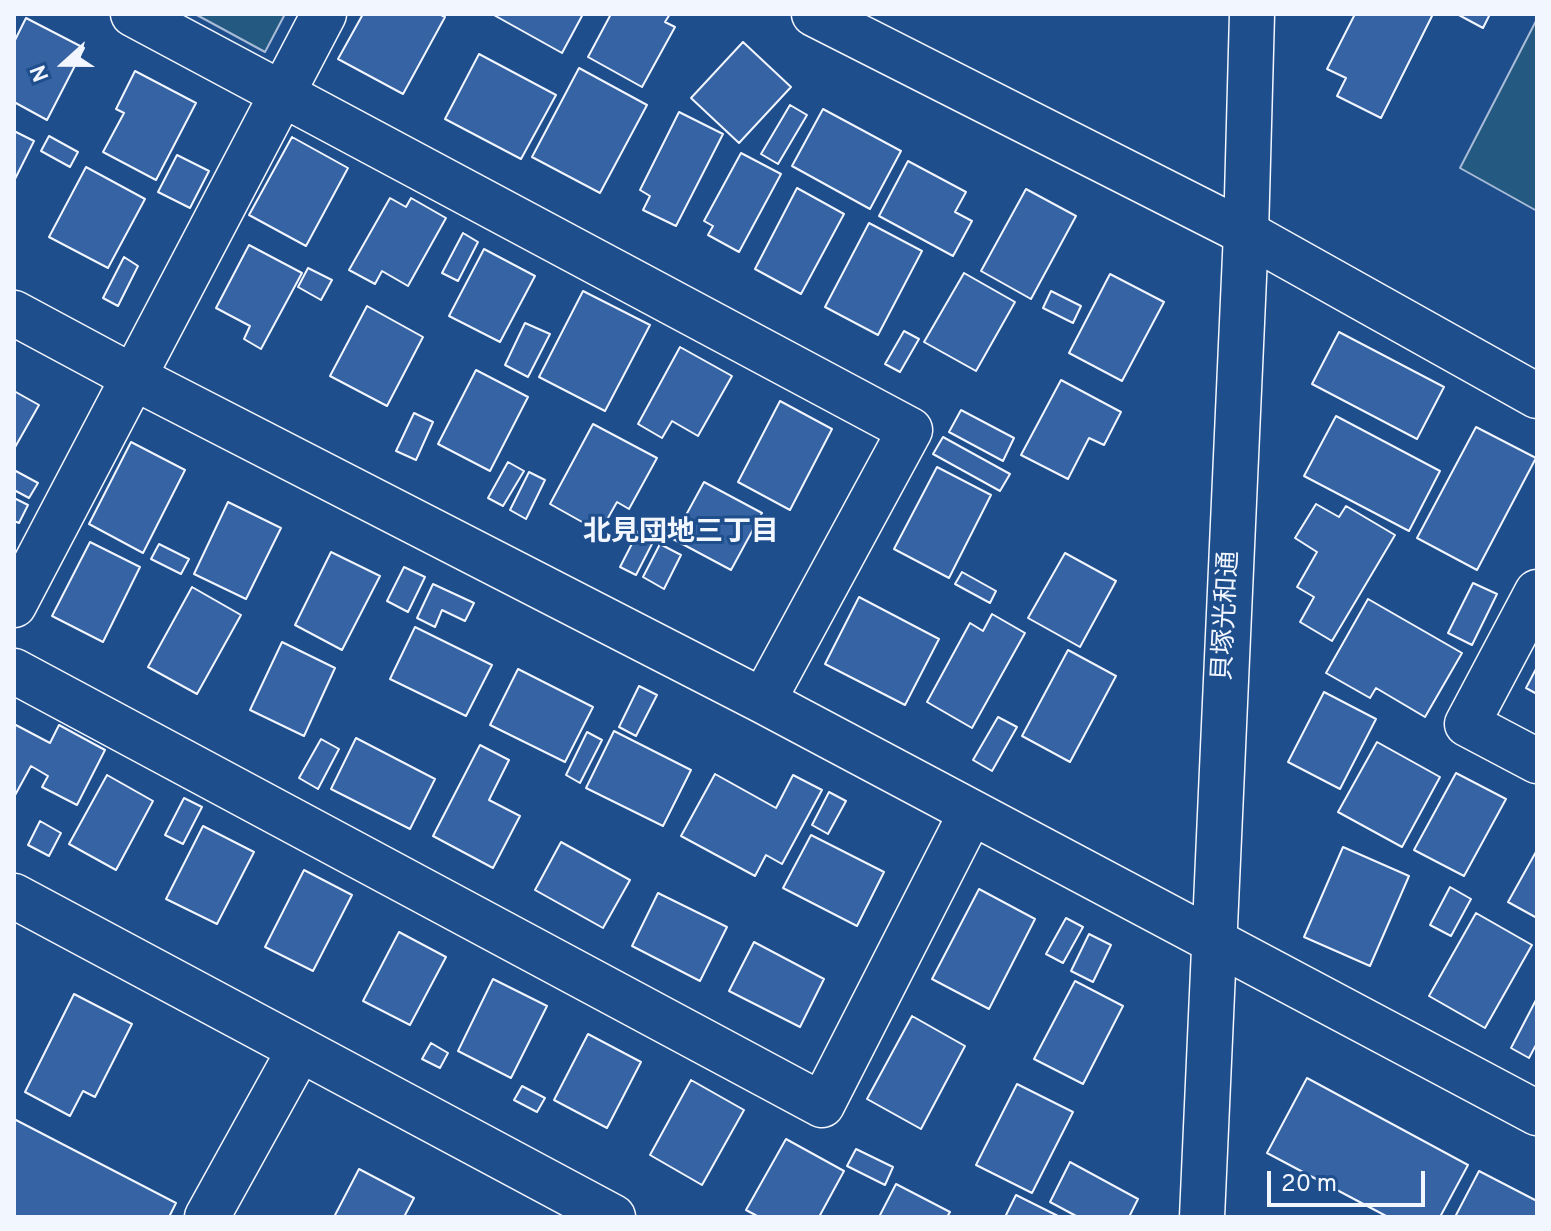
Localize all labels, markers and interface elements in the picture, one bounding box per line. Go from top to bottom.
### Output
north arrow [24,24,104,104]
text: N [26,61,57,85]
district label: 北見団地三丁目 [583,517,779,551]
street label: 貝塚光和通 [1209,550,1247,682]
scale bar [1271,1155,1429,1205]
text: 20 m [1281,1170,1337,1200]

